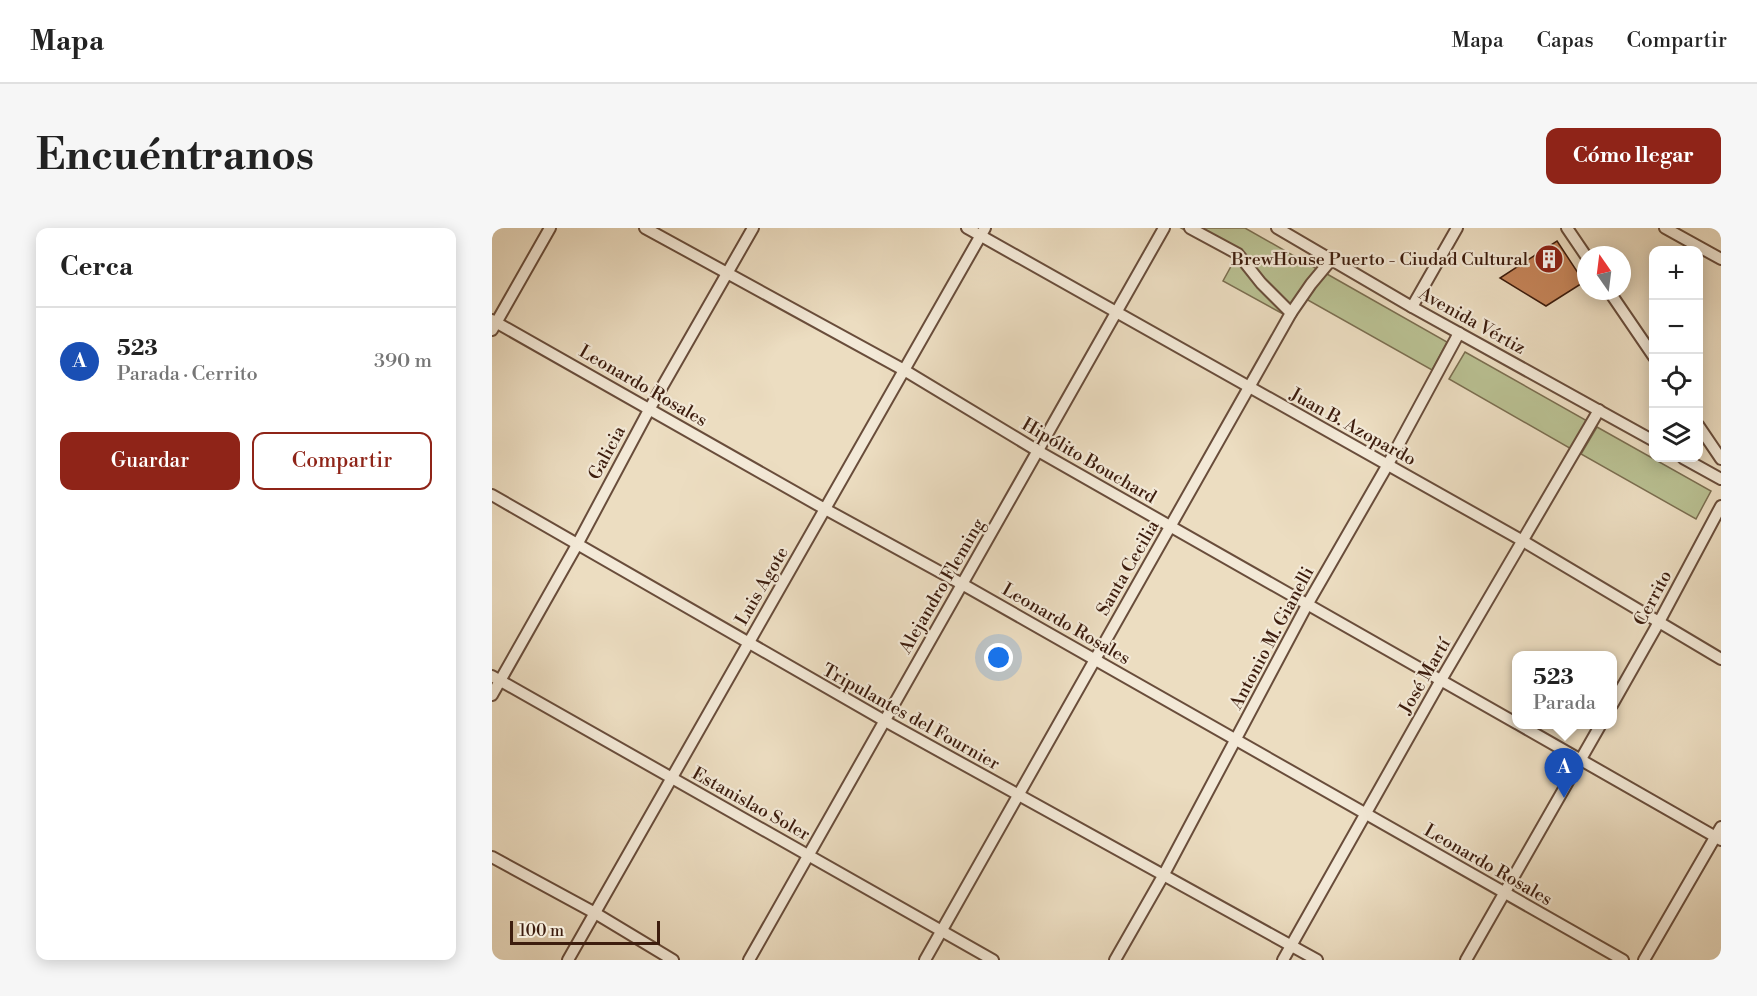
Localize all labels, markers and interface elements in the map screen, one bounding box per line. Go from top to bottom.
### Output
text: Mapa [30,24,104,59]
text: Mapa [1452,28,1504,54]
text: Capas [1537,28,1594,54]
text: Compartir [1627,28,1727,54]
button: Cómo llegar [1546,128,1721,184]
text: Encuéntranos [36,130,314,183]
building icon: BrewHouse Puerto - Ciudad Cultural [1533,243,1565,275]
north arrow [1577,246,1631,300]
map controls [1649,246,1703,462]
button: + [1649,246,1703,300]
place label: BrewHouse Puerto - Ciudad Cultural [1230,248,1529,271]
text: Cerca [60,251,133,283]
street label: Avenida Vértiz [1414,282,1529,360]
button: − [1649,300,1703,354]
text: 523 [117,335,158,362]
street label: Leonardo Rosales [575,340,711,432]
text: A [72,349,87,374]
text: 390 m [374,349,432,374]
button: locate [1649,354,1703,408]
text: Parada · Cerrito [117,362,258,387]
street label: Juan B. Azopardo [1285,382,1420,471]
button: layers [1649,408,1703,462]
street label: Hipólito Bouchard [1018,413,1161,509]
street label: Galicia [583,421,631,484]
button: Guardar [60,432,240,490]
button: Compartir [252,432,432,490]
street label: Alejandro Fleming [893,514,990,659]
street label: Santa Cecilia [1091,515,1165,620]
street label: Luis Agote [730,542,794,630]
street label: Antonio M. Gianelli [1224,563,1319,714]
street label: Cerrito [1629,566,1677,630]
street label: Leonardo Rosales [998,578,1134,670]
street label: José Martí [1394,633,1457,719]
your location [984,643,1013,672]
popup [1512,651,1617,729]
street label: Tripulantes del Fournier [818,659,1004,776]
text: 523 [1533,664,1574,691]
text: Parada [1533,691,1596,716]
pin: A [1544,748,1584,798]
street label: Estanislao Soler [688,762,814,846]
street label: Leonardo Rosales [1420,819,1556,911]
scale bar [510,918,660,946]
text: 100 m [519,921,564,941]

